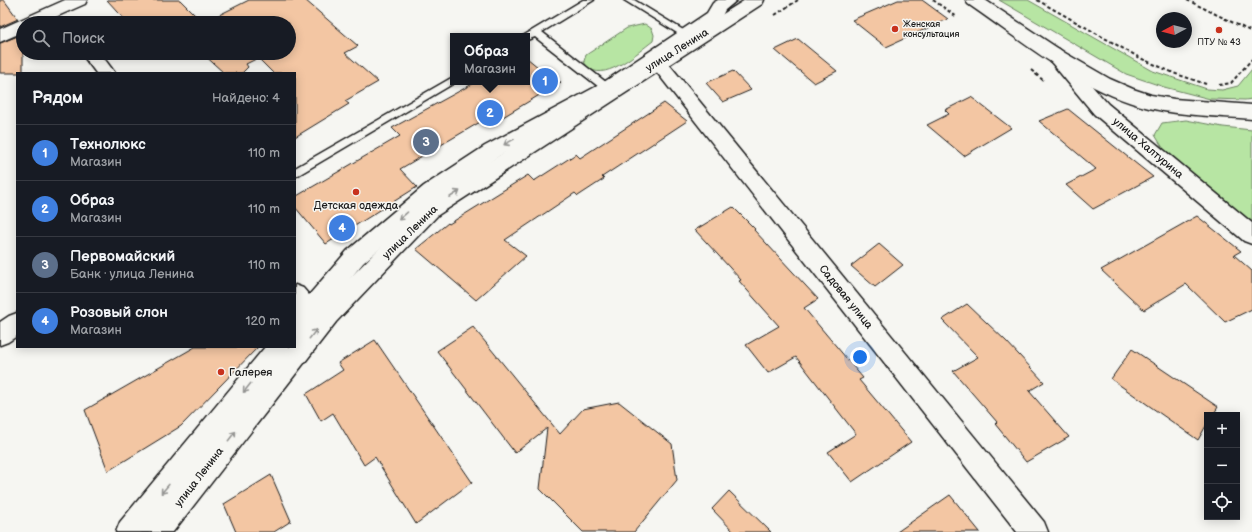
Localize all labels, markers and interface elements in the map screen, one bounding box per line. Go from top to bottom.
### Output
north arrow [1156,12,1192,48]
search box [16,16,296,60]
place label: Женская консультация [903,19,959,40]
marker: Женская консультация [890,24,900,34]
street label: улица Ленина [643,25,711,74]
marker: ПТУ № 43 [1214,25,1224,35]
icon: search [30,27,52,49]
text: Поиск [62,29,105,48]
popup [450,33,530,85]
place label: ПТУ № 43 [1197,37,1241,48]
text: Образ [464,42,509,61]
text: Магазин [464,61,516,77]
pin: 1 [532,66,558,96]
text: Рядом [32,88,83,108]
text: Найдено: 4 [212,90,280,106]
pin: 2 [477,98,503,128]
street label: улица Халтурина [1110,115,1186,182]
pin: 3 [413,127,439,157]
text: Технолюкс [70,135,146,154]
one-way arrow [503,138,515,146]
text: 1 [42,145,48,161]
text: 110 m [248,145,280,161]
text: Магазин [70,154,122,170]
marker: Детская одежда [351,187,361,197]
one-way arrow [449,190,460,198]
text: Образ [70,191,114,210]
place label: Детская одежда [314,199,399,212]
text: 2 [41,201,49,217]
text: 110 m [248,201,280,217]
street label: улица Ленина [380,202,441,262]
text: Магазин [70,210,122,226]
one-way arrow [397,212,408,221]
pin: 4 [329,213,355,243]
text: Первомайский [70,247,175,266]
text: 3 [41,257,49,273]
text: 110 m [248,257,280,273]
street label: Садовая улица [816,263,876,332]
text: Банк · улица Ленина [70,266,194,282]
text: Розовый слон [70,303,168,322]
text: 4 [41,313,49,329]
text: 120 m [245,313,280,329]
text: Магазин [70,322,122,338]
one-way arrow [309,328,317,339]
your location [850,347,870,367]
place label: Галерея [229,366,272,379]
marker: Галерея [216,367,226,377]
one-way arrow [243,383,252,394]
map controls [1204,412,1240,520]
button: + [1204,412,1240,448]
one-way arrow [228,430,236,441]
street label: улица Ленина [172,444,226,509]
button: − [1204,448,1240,484]
one-way arrow [161,484,170,495]
button: locate [1204,484,1240,520]

